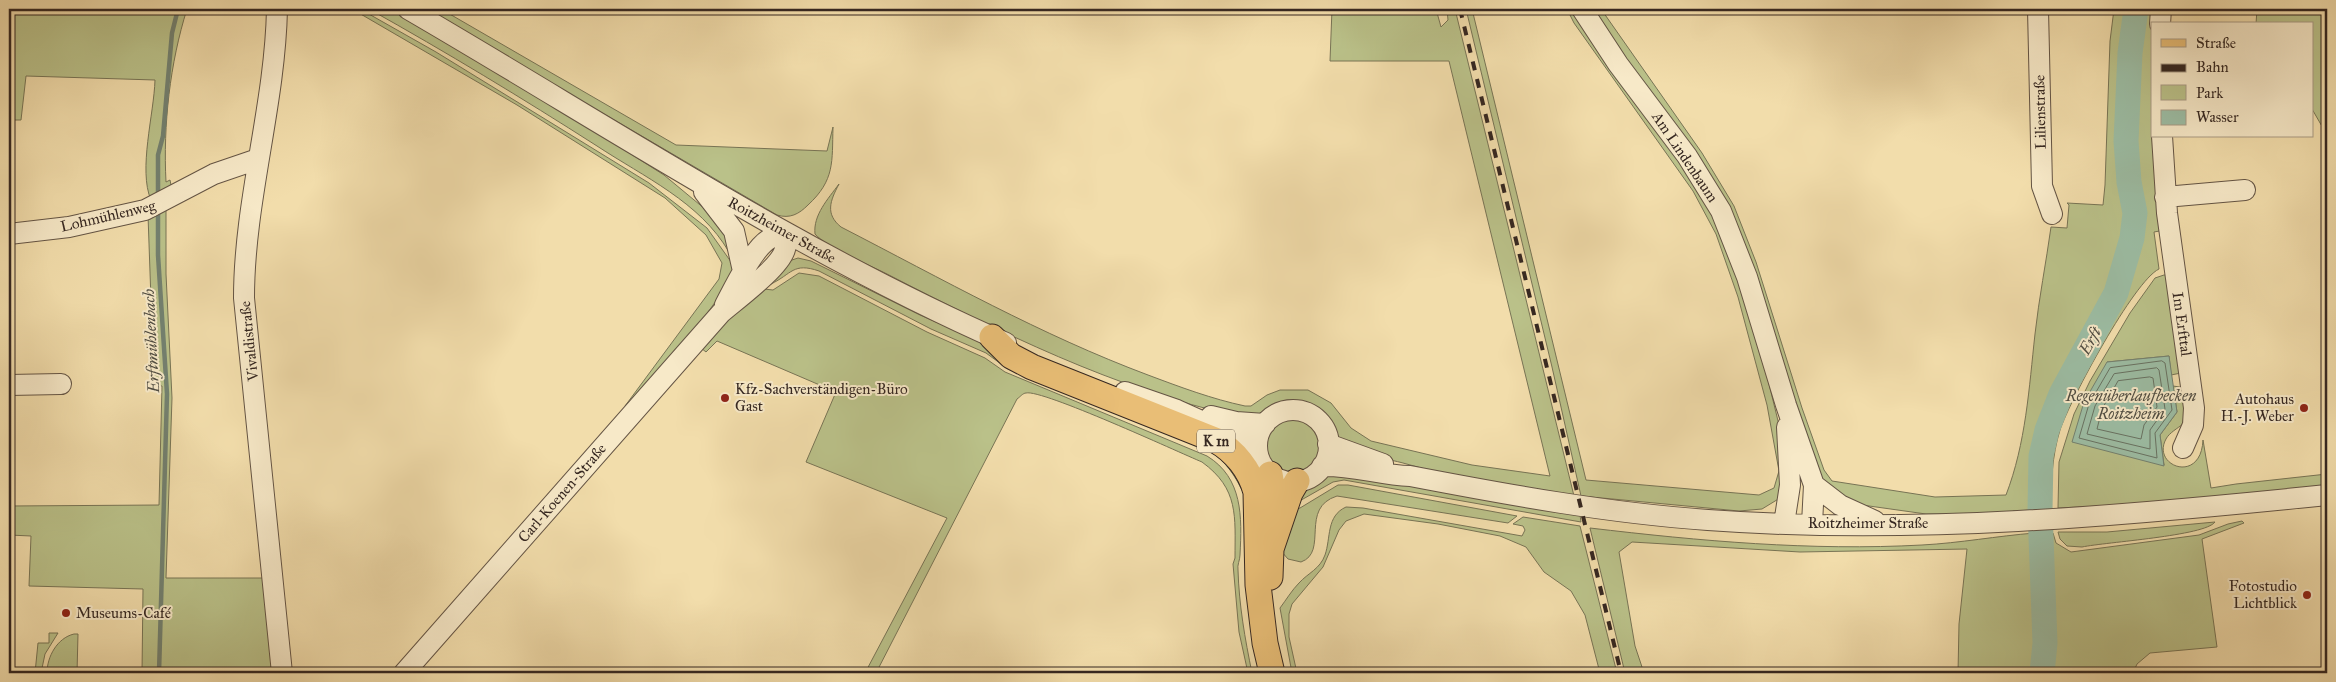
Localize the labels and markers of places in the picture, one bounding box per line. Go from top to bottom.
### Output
place label: Kfz-Sachverständigen-Büro Gast [735,380,908,415]
place label: Autohaus H.-J. Weber [2221,390,2294,426]
marker: Kfz-Sachverständigen-Büro Gast [719,392,731,404]
marker: Autohaus H.-J. Weber [2298,402,2310,414]
place label: Fotostudio Lichtblick [2229,577,2297,612]
marker: Fotostudio Lichtblick [2301,589,2313,601]
place label: Museums-Café [76,604,172,622]
marker: Museums-Café [60,607,72,619]

